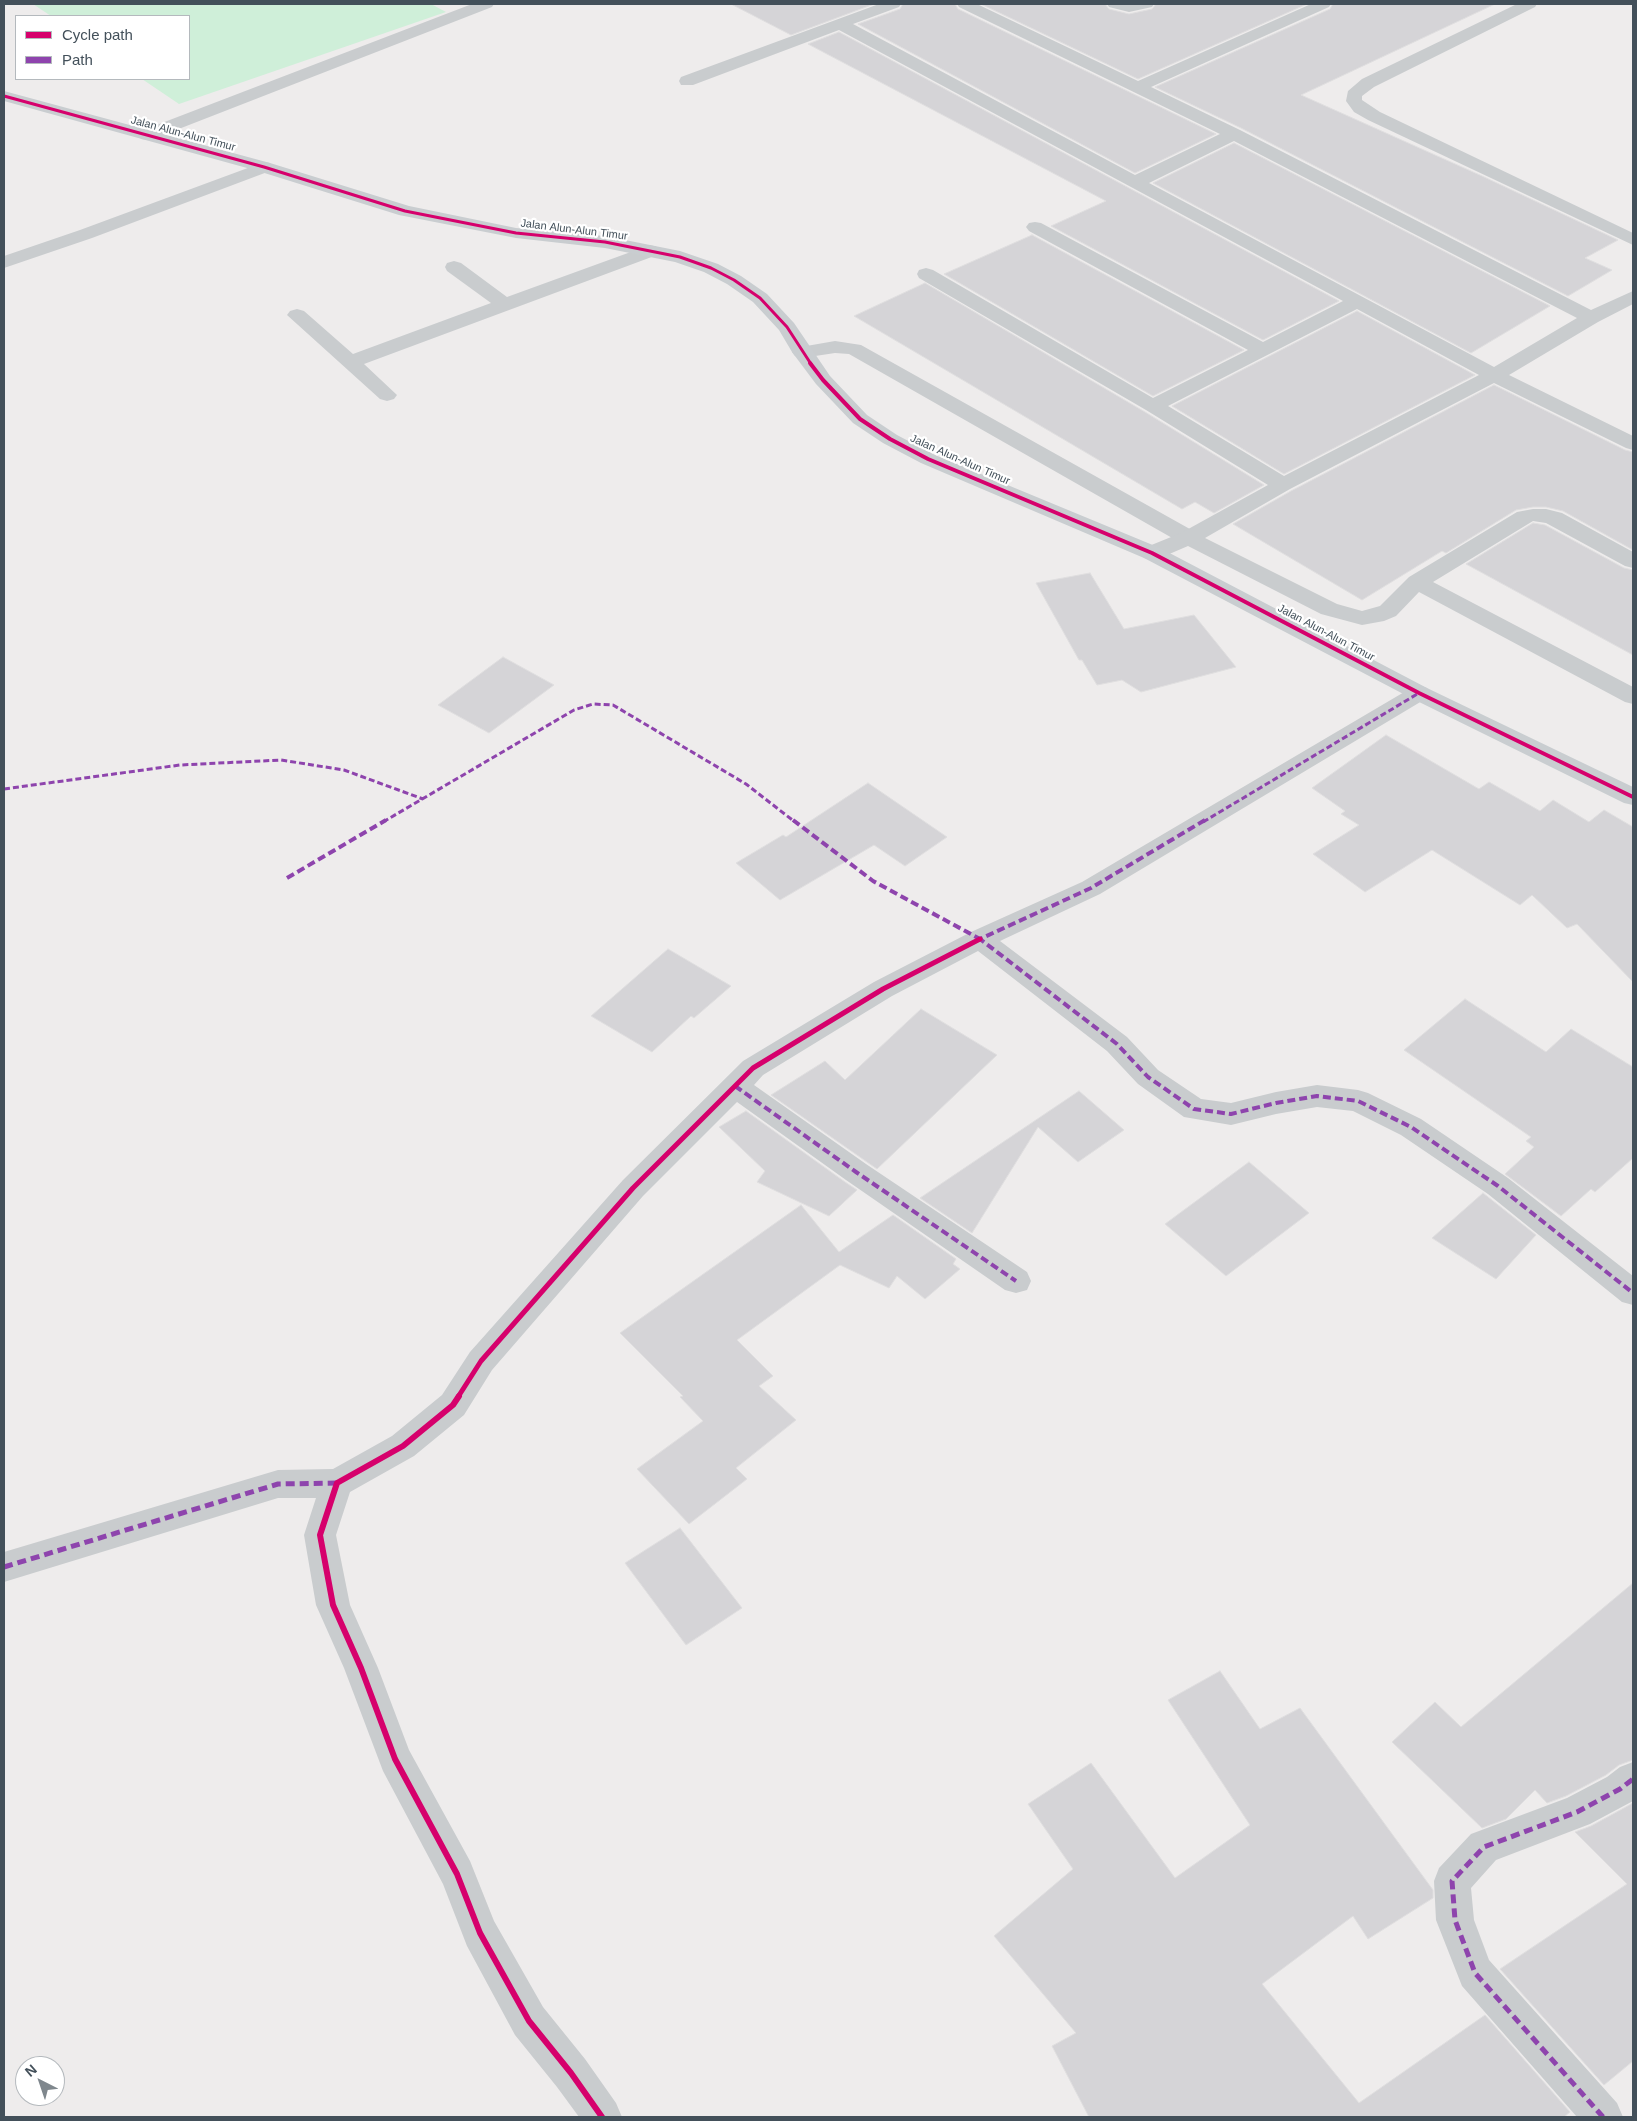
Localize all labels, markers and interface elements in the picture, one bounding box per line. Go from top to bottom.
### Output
legend [15,15,190,80]
text: Cycle path [62,26,133,43]
text: Path [62,51,93,68]
street label: Jalan Alun-Alun Timur [129,114,237,154]
street label: Jalan Alun-Alun Timur [520,217,628,243]
street label: Jalan Alun-Alun Timur [908,432,1012,488]
street label: Jalan Alun-Alun Timur [1275,602,1377,664]
north arrow [15,2056,65,2106]
text: N [22,2061,40,2080]

